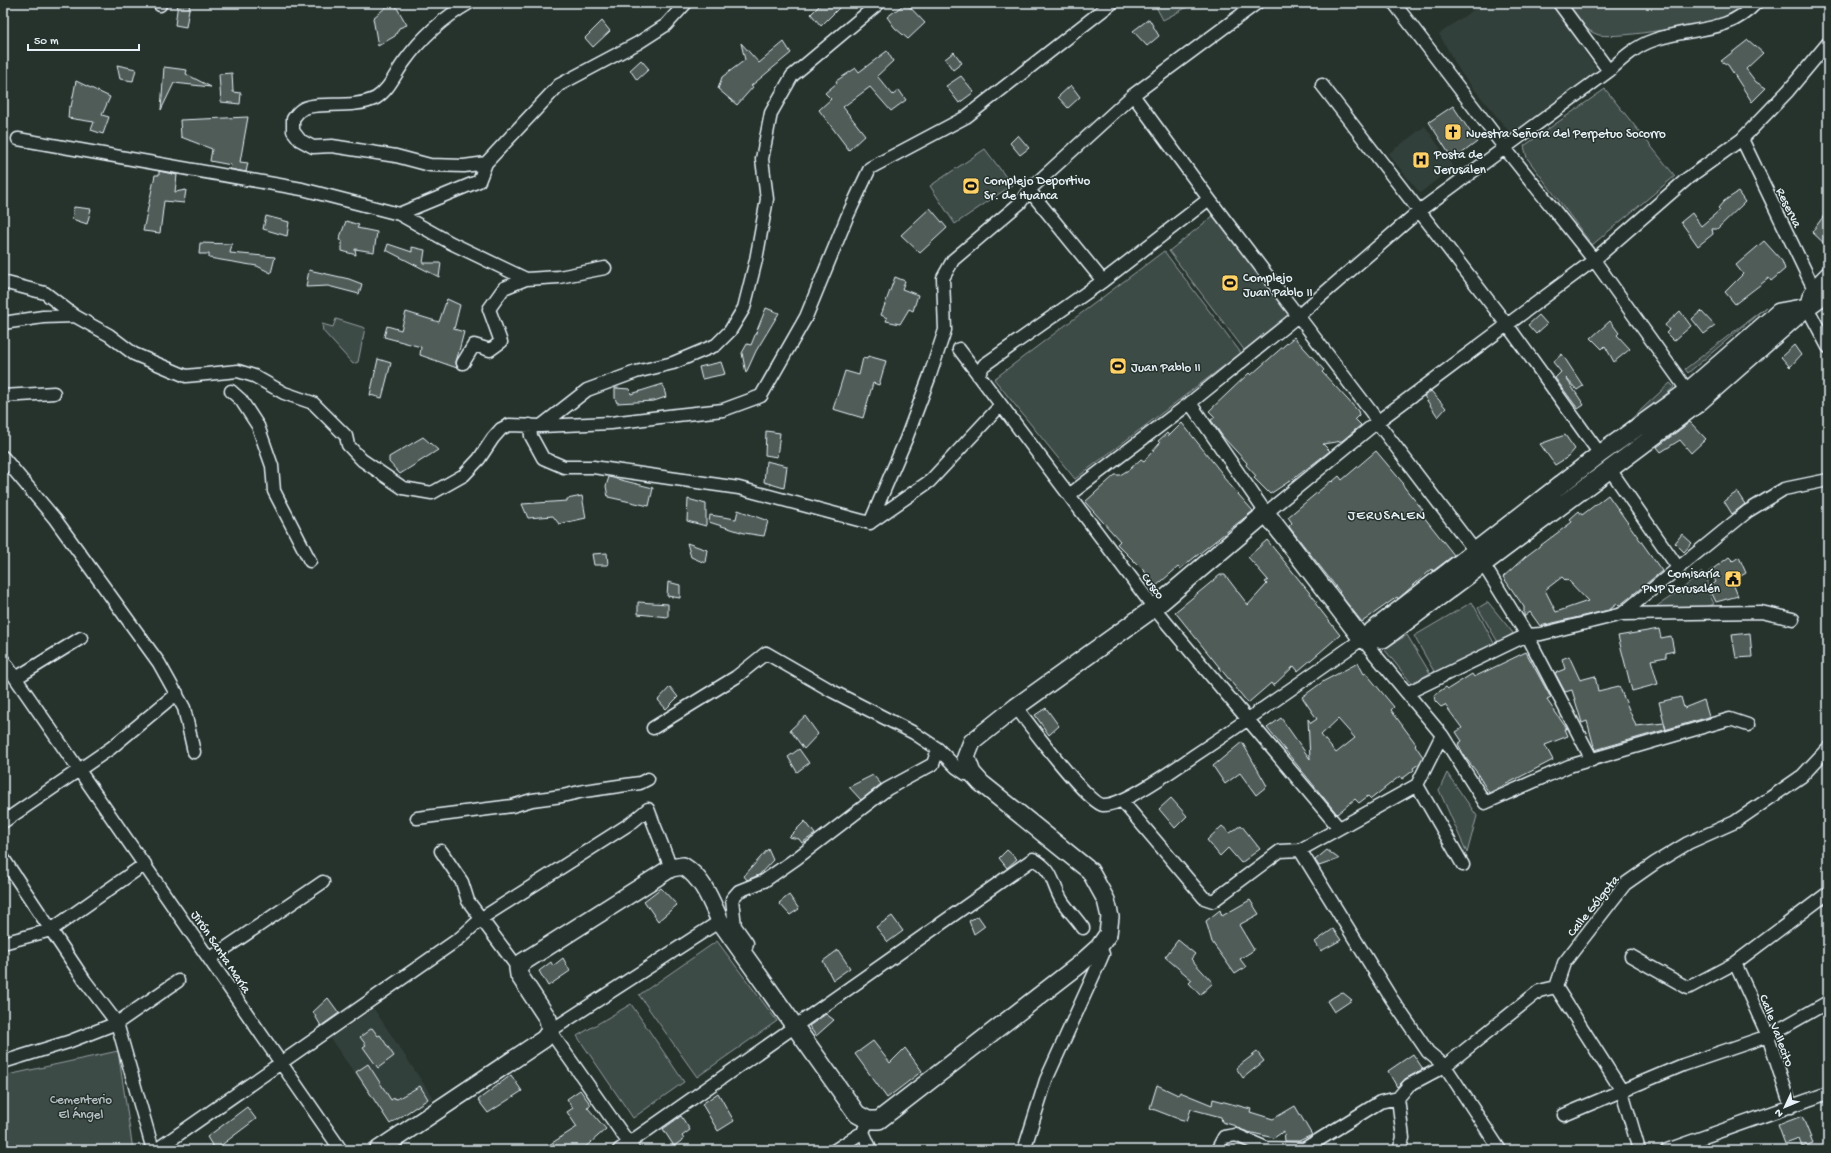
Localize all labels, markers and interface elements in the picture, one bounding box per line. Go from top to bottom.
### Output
scale bar [28,26,139,52]
text: 50 m [34,35,59,49]
church icon: Nuestra Señora del Perpetuo Socorro [1443,122,1463,142]
place label: Nuestra Señora del Perpetuo Socorro [1466,127,1666,142]
place label: Posta de Jerusalen [1433,148,1487,178]
hospital icon: Posta de Jerusalen [1411,150,1431,170]
place label: Complejo Deportivo Sr. de Huanca [984,174,1090,204]
sports icon: Complejo Deportivo Sr. de Huanca [961,176,981,196]
street label: Reserva [1772,186,1804,231]
place label: Complejo Juan Pablo II [1243,271,1313,301]
sports icon: Complejo Juan Pablo II [1220,273,1240,293]
sports icon: Juan Pablo II [1108,356,1128,376]
place label: Juan Pablo II [1131,361,1201,376]
district label: JERUSALEN [1348,508,1426,525]
place label: Comisaría PNP Jerusalén [1641,567,1721,597]
public building icon: Comisaría PNP Jerusalén [1723,569,1743,589]
street label: Cusco [1137,570,1167,603]
street label: Calle Gólgota [1565,872,1624,940]
street label: Jirón Santa María [187,908,253,997]
street label: Calle Vallecito [1755,993,1796,1069]
north arrow [1765,1087,1805,1127]
park label: Cementerio El Ángel [50,1093,112,1123]
text: N [1772,1106,1786,1119]

